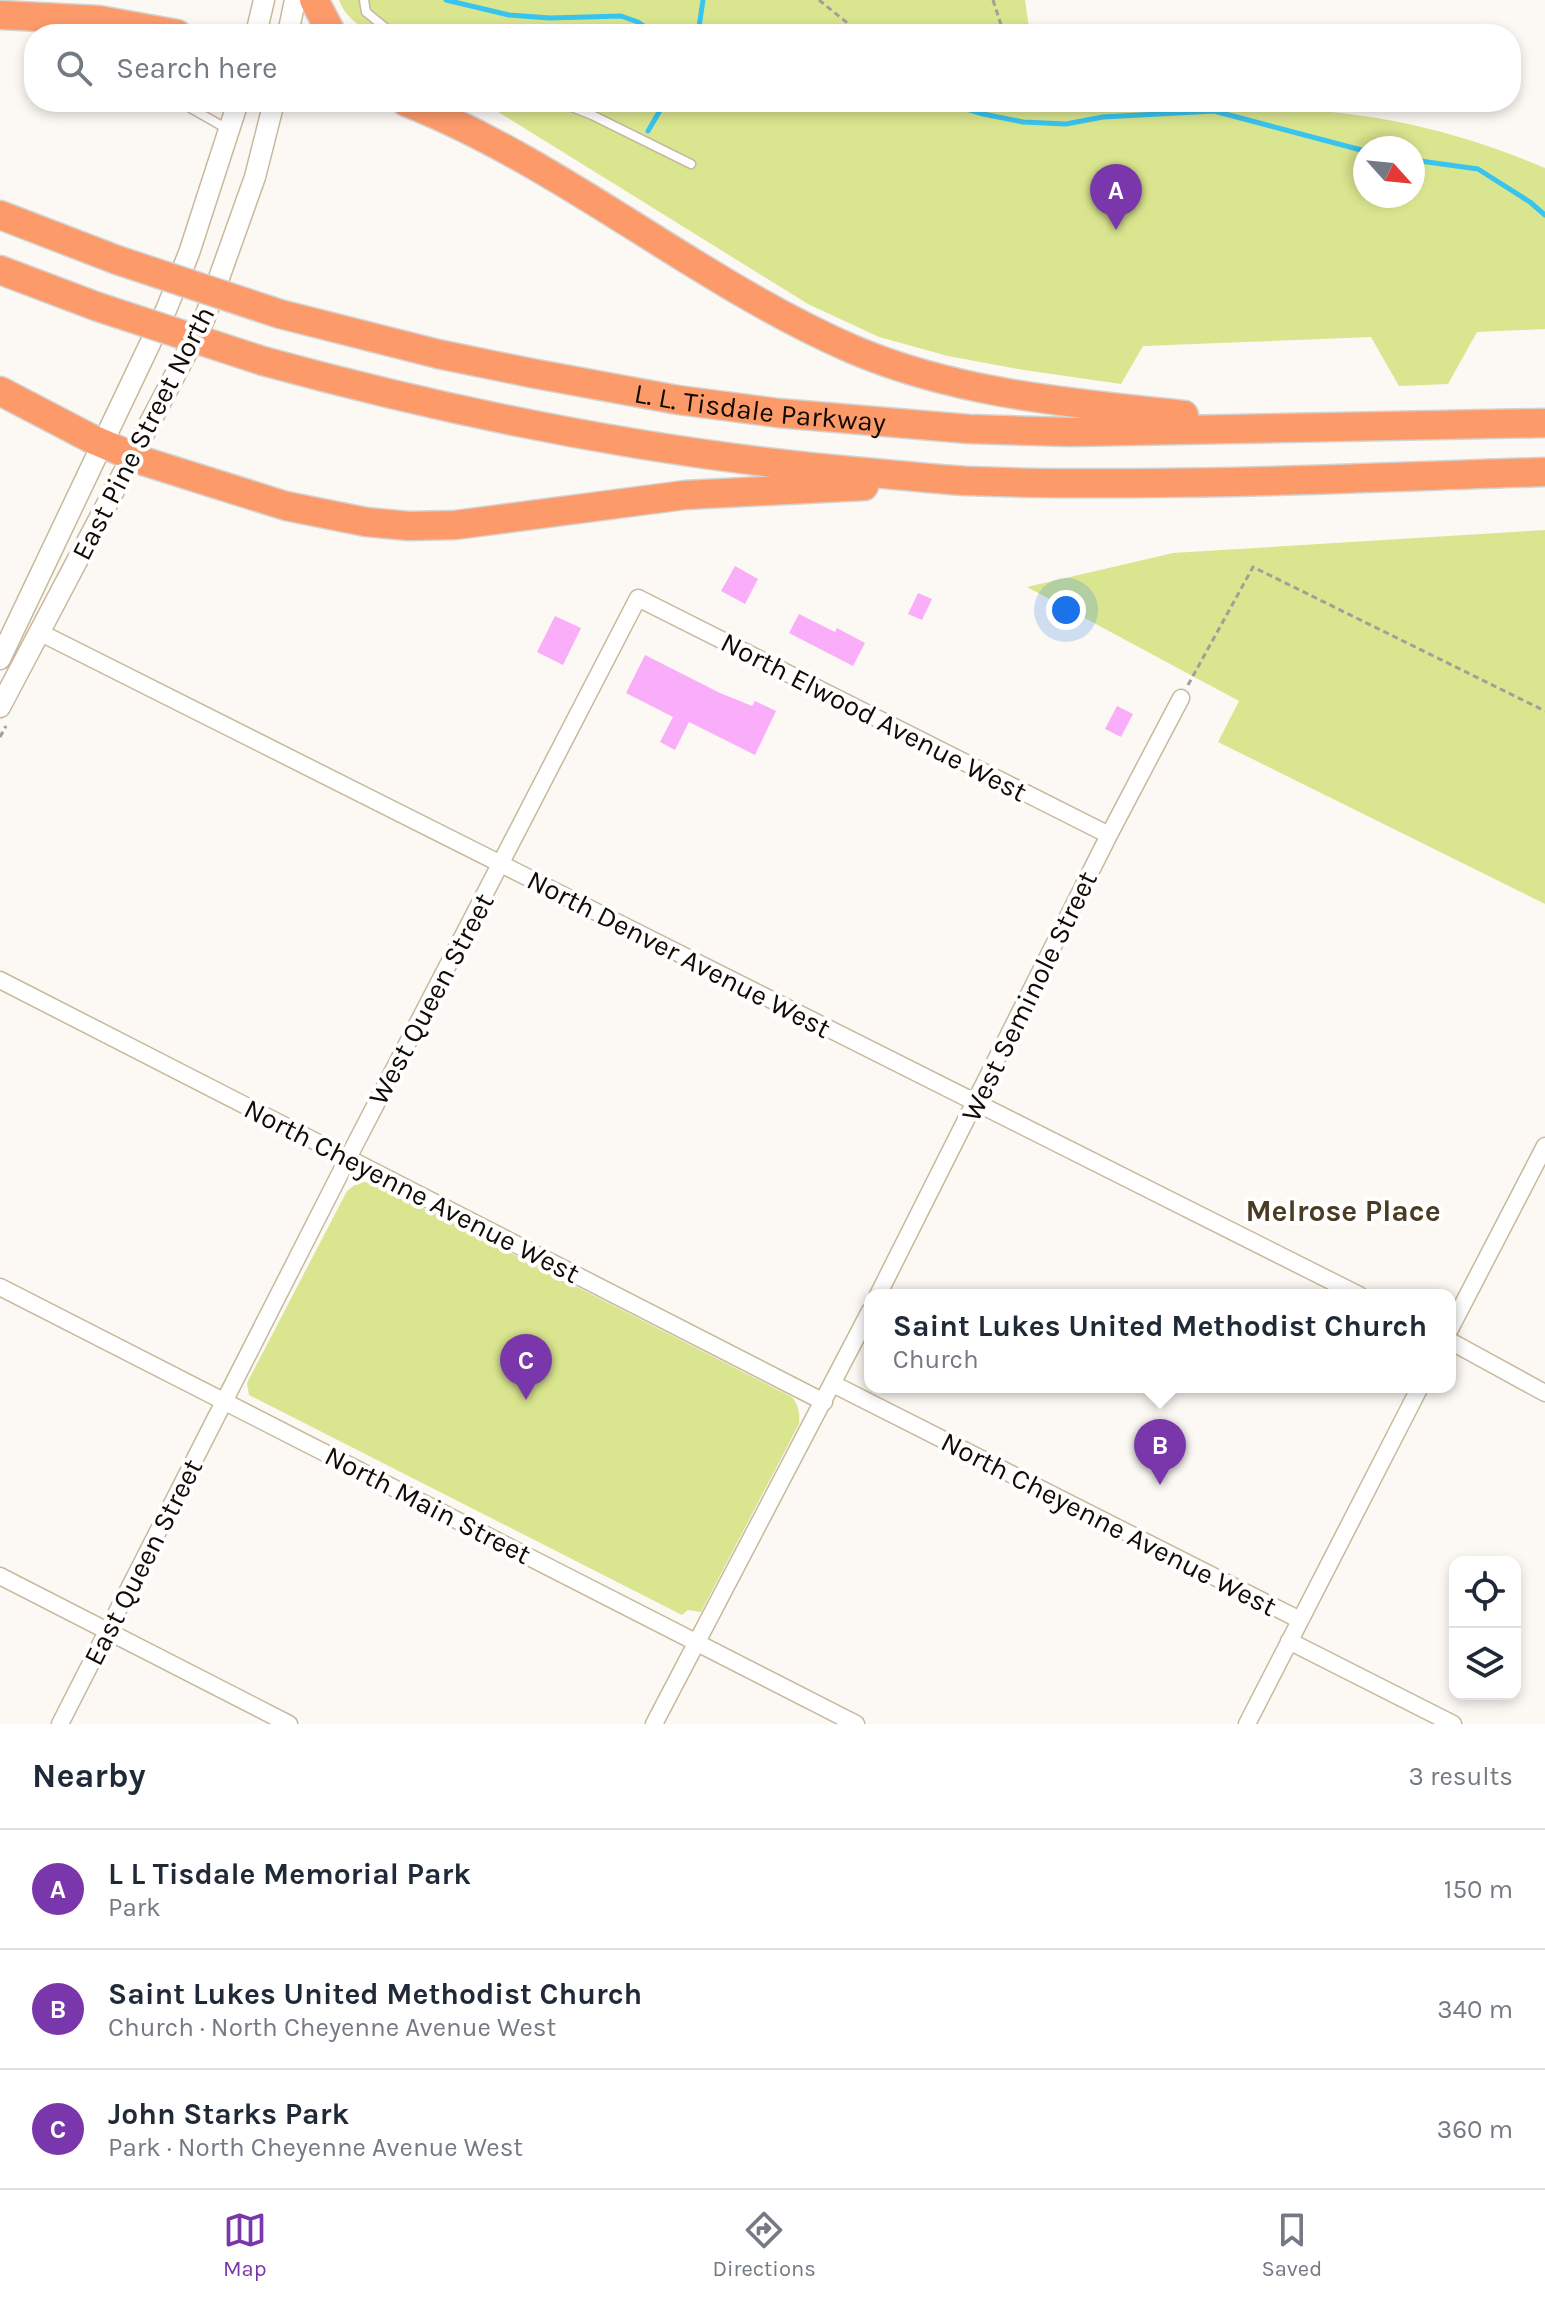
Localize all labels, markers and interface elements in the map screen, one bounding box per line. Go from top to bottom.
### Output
search box [24,24,1521,112]
icon: search [52,46,96,90]
text: Search here [116,50,277,86]
north arrow [1353,136,1425,208]
pin: A [1090,164,1142,230]
street label: East Pine Street North [65,301,221,565]
street label: L. L. Tisdale Parkway [632,376,887,438]
your location [1046,590,1086,630]
street label: North Elwood Avenue West [716,625,1032,809]
street label: North Denver Avenue West [522,863,836,1045]
street label: West Seminole Street [954,866,1104,1126]
street label: West Queen Street [361,888,501,1110]
street label: North Cheyenne Avenue West [239,1092,585,1290]
district label: Melrose Place [1245,1193,1441,1229]
popup [864,1289,1456,1393]
text: Saint Lukes United Methodist Church [893,1308,1427,1344]
pin: C [500,1334,552,1400]
text: Church [893,1344,979,1375]
pin: B [1134,1419,1186,1485]
street label: North Cheyenne Avenue West [936,1425,1282,1623]
street label: North Main Street [320,1439,536,1571]
street label: East Queen Street [77,1453,209,1671]
map controls [1449,1556,1521,1700]
button: locate [1449,1556,1521,1628]
button: layers [1449,1628,1521,1700]
text: Nearby [32,1756,146,1796]
text: 3 results [1409,1761,1513,1792]
text: L L Tisdale Memorial Park [108,1856,471,1892]
text: A [50,1874,66,1905]
text: 150 m [1444,1874,1513,1905]
text: Park [108,1892,161,1923]
text: Saint Lukes United Methodist Church [108,1976,642,2012]
text: B [50,1994,66,2025]
text: 340 m [1437,1994,1513,2025]
text: Church · North Cheyenne Avenue West [108,2012,556,2043]
text: John Starks Park [108,2096,349,2132]
text: C [50,2114,66,2145]
text: 360 m [1437,2114,1513,2145]
text: Park · North Cheyenne Avenue West [108,2132,523,2163]
tab: Map [223,2208,267,2282]
tab: Directions [712,2208,816,2282]
tab: Saved [1261,2208,1322,2282]

